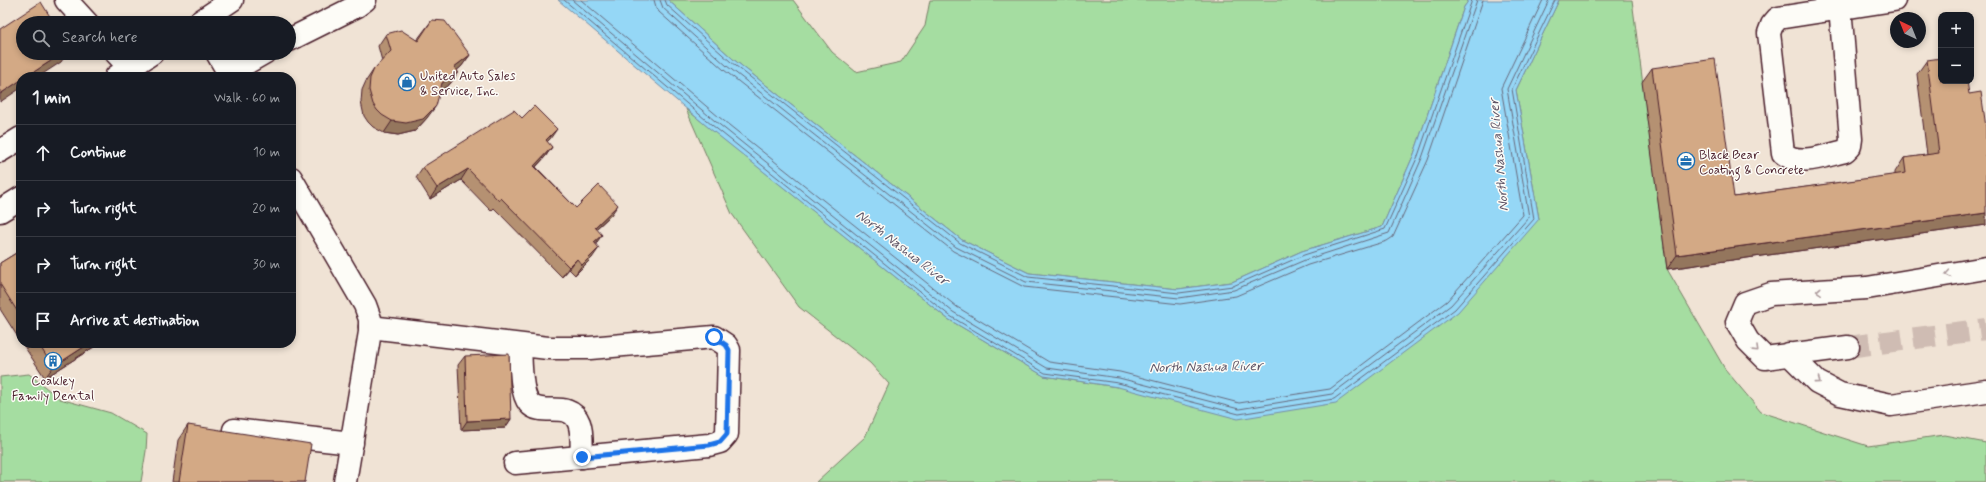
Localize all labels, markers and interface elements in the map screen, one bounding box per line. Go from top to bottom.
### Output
north arrow [1890,12,1926,48]
map controls [1938,12,1974,84]
button: + [1938,12,1974,48]
search box [16,16,296,60]
icon: search [30,27,52,49]
text: Search here [62,28,138,48]
button: − [1938,48,1974,84]
place label: United Auto Sales & Service, Inc. [420,68,516,100]
shop icon: United Auto Sales & Service, Inc. [397,72,417,92]
text: 1 min [32,87,71,109]
text: Walk · 60 m [214,90,280,107]
water label: North Nashua River [1485,95,1513,212]
icon: ahead [32,142,54,164]
text: Continue [70,143,126,163]
text: 10 m [253,144,280,161]
place label: Black Bear Coating & Concrete [1699,147,1804,181]
office icon: Black Bear Coating & Concrete [1676,151,1696,171]
icon: right [32,198,54,220]
text: Turn right [70,199,137,219]
text: 20 m [252,200,280,217]
water label: North Nashua River [852,206,954,291]
icon: right [32,254,54,276]
text: Turn right [70,255,137,275]
text: 30 m [253,256,280,273]
one-way arrow [1944,270,1951,278]
one-way arrow [1816,287,1822,296]
icon: arrive [32,310,54,332]
text: Arrive at destination [70,311,199,331]
route start [705,328,723,346]
one-way arrow [1751,344,1759,352]
building icon: Coakley Family Dental [43,351,63,371]
water label: North Nashua River [1149,357,1265,377]
place label: Coakley Family Dental [12,373,94,405]
one-way arrow [1813,376,1820,383]
route end [573,448,591,466]

